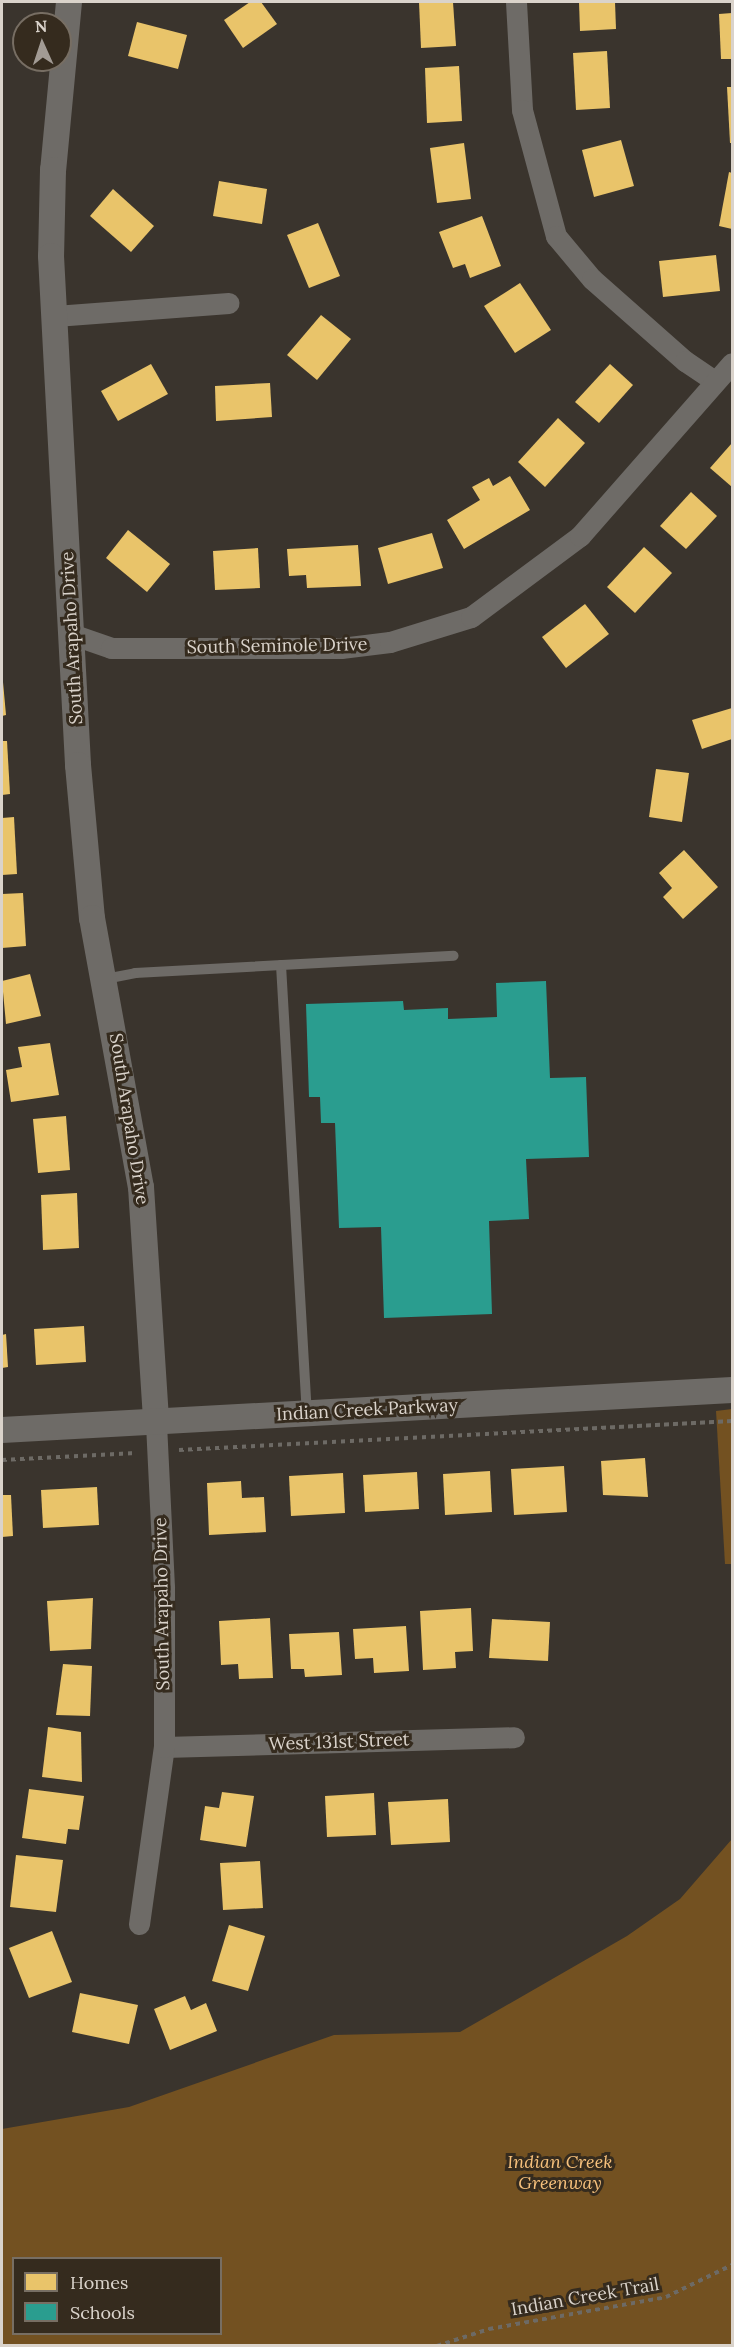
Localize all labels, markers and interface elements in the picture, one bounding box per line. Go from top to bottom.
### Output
north arrow [12,12,72,72]
text: N [34,16,48,36]
street label: South Arapaho Drive [57,551,87,725]
street label: South Seminole Drive [186,634,368,658]
street label: South Arapaho Drive [105,1032,153,1206]
street label: Indian Creek Parkway [276,1394,458,1426]
street label: South Arapaho Drive [150,1517,174,1691]
street label: West 131st Street [268,1729,410,1755]
park label: Indian Creek Greenway [507,2152,613,2194]
legend [12,2257,222,2335]
text: Homes [70,2271,128,2294]
street label: Indian Creek Trail [509,2273,661,2321]
text: Schools [70,2301,135,2324]

